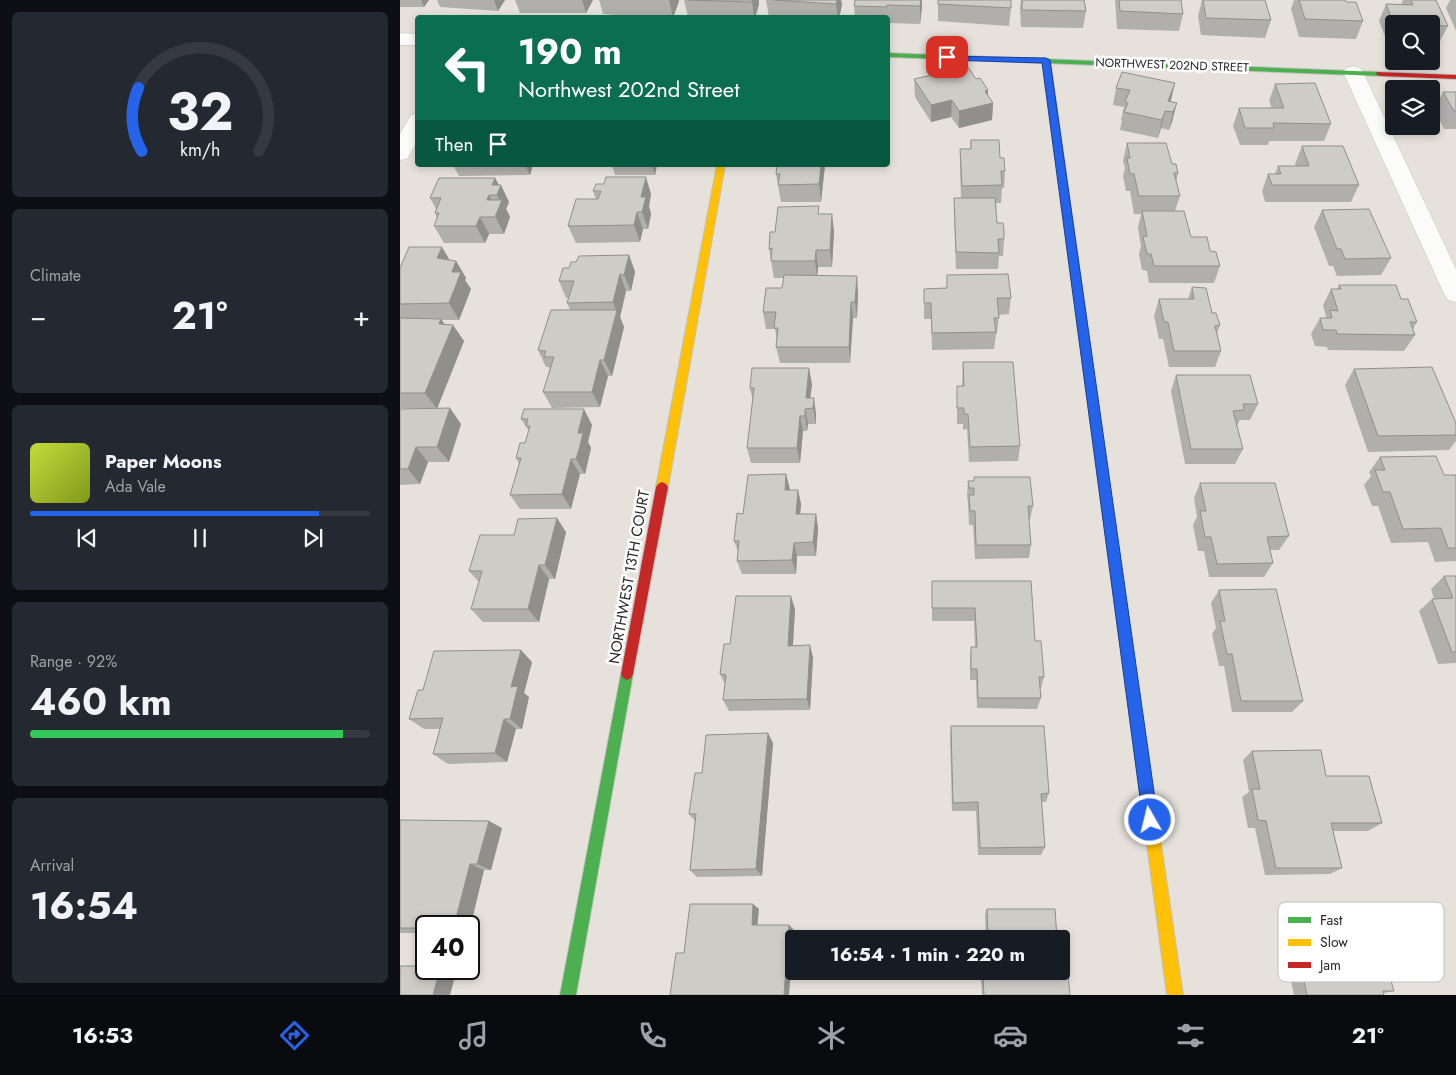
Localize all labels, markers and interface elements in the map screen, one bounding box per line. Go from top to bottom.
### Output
map controls [1385,15,1440,135]
button: search [1385,15,1440,70]
text: 190 m [518,27,622,77]
icon: left [435,35,500,100]
pin [926,36,968,78]
icon: arrive [933,43,961,71]
street label: NORTHWEST 202ND STREET [1095,53,1249,77]
text: Northwest 202nd Street [518,73,739,105]
text: 32 [167,74,233,150]
button: layers [1385,80,1440,135]
icon: arrive [484,130,512,158]
text: Then [435,131,474,158]
text: km/h [180,137,220,163]
text: Climate [30,264,81,287]
text: 21° [172,288,227,343]
text: − [30,296,47,337]
text: + [353,296,370,337]
text: Paper Moons [105,448,222,475]
text: Ada Vale [105,475,166,498]
street label: NORTHWEST 13TH COURT [603,488,655,666]
icon: previous [73,524,101,552]
icon: pause [186,524,214,552]
icon: next [299,524,327,552]
text: Range · 92% [30,650,117,673]
text: 460 km [30,674,172,729]
position arrow [1123,793,1175,845]
text: Arrival [30,854,74,877]
text: 16:54 [30,878,138,933]
legend [1278,902,1444,982]
text: Fast [1320,910,1343,930]
speed limit sign: 40 [415,915,480,980]
text: Slow [1320,932,1348,952]
text: 16:54 · 1 min · 220 m [830,941,1025,968]
text: Jam [1318,955,1341,975]
icon: directions [277,1018,312,1053]
icon: music [456,1018,491,1053]
icon: phone [635,1018,670,1053]
icon: climate [814,1018,849,1053]
icon: car [993,1018,1028,1053]
icon: filters [1173,1018,1208,1053]
text: 16:53 [72,1019,133,1051]
text: 21° [1352,1019,1384,1051]

